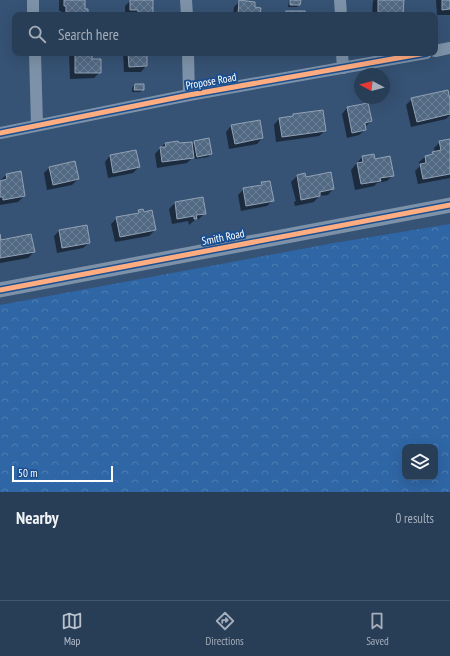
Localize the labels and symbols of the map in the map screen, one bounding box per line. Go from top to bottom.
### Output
north arrow [354,68,390,104]
street label: Propose Road [185,70,238,92]
street label: Smith Road [200,226,246,248]
scale bar [12,464,113,483]

